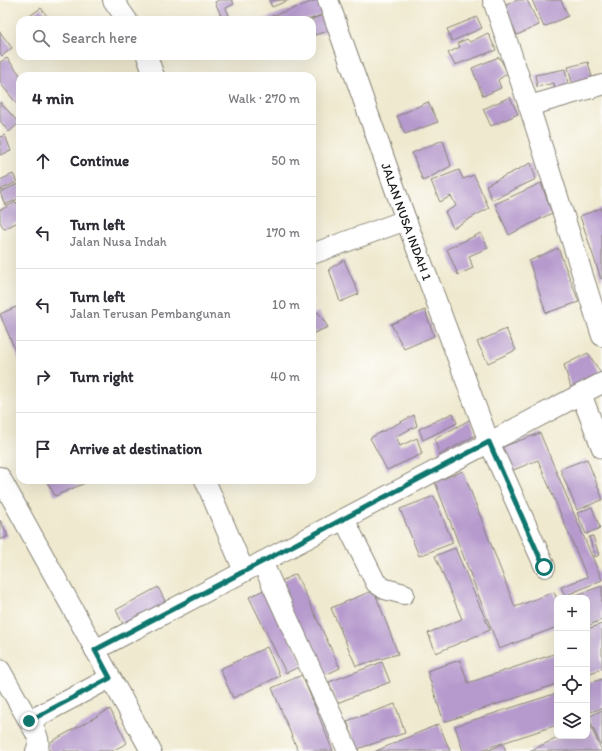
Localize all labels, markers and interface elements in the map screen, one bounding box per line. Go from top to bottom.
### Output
search box [16,16,316,60]
icon: search [30,27,52,49]
text: Search here [62,29,137,47]
text: 4 min [32,88,74,108]
text: Walk · 270 m [228,91,300,106]
icon: ahead [32,150,54,172]
text: Continue [70,152,129,170]
text: 50 m [271,153,300,168]
street label: JALAN NUSA INDAH 1 [379,160,435,282]
text: Turn left [70,216,125,234]
icon: left [32,222,54,244]
text: 170 m [266,225,300,240]
text: Jalan Nusa Indah [70,234,167,249]
text: Turn left [70,288,125,306]
icon: left [32,294,54,316]
text: 10 m [272,297,300,312]
text: Jalan Terusan Pembangunan [70,306,231,321]
icon: right [32,366,54,388]
text: Turn right [70,368,134,386]
text: 40 m [270,369,300,384]
icon: arrive [32,438,54,460]
text: Arrive at destination [70,440,202,458]
route start [535,558,553,576]
map controls [554,595,590,739]
button: + [554,595,590,631]
button: − [554,631,590,667]
button: locate [554,667,590,703]
button: layers [554,703,590,739]
route end [20,712,38,730]

